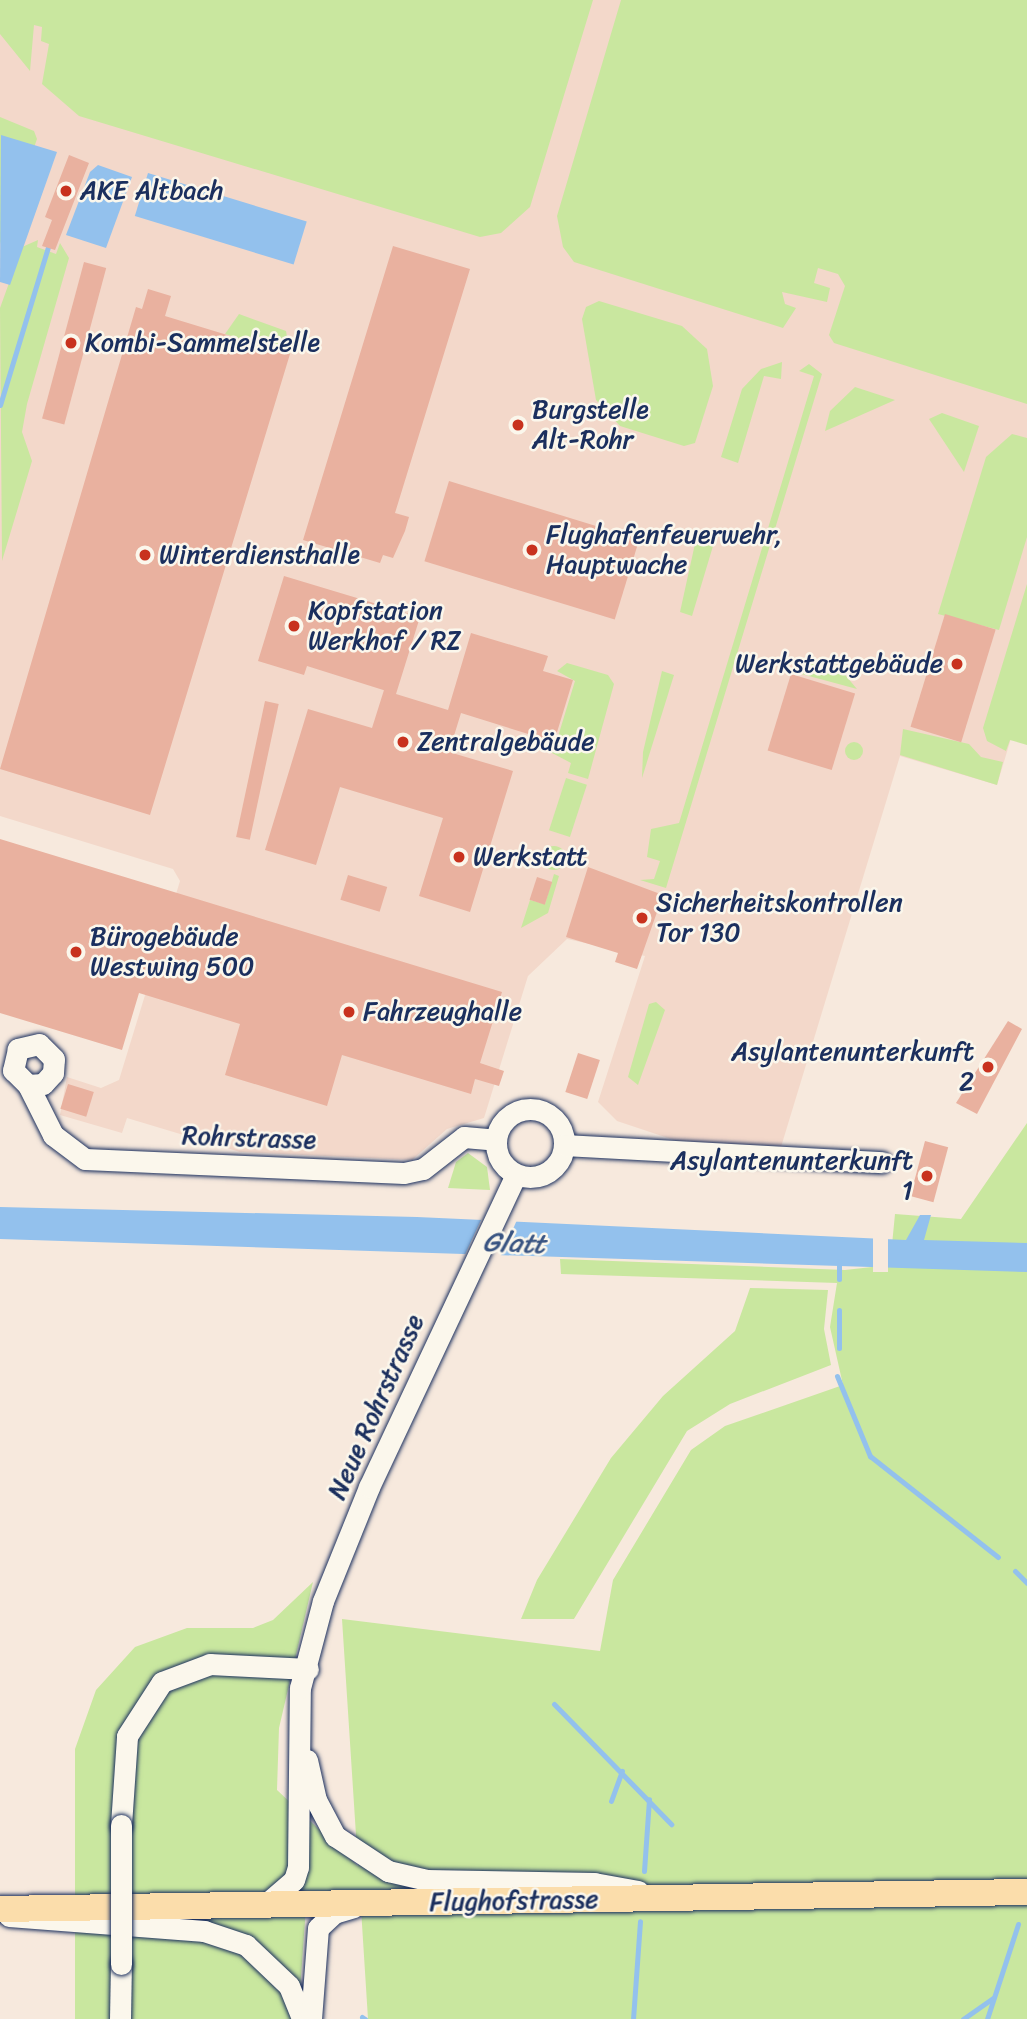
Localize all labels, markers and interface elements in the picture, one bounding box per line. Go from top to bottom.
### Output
place label: AKE Altbach [80,175,223,207]
marker: AKE Altbach [58,183,74,199]
place label: Kombi-Sammelstelle [85,327,320,359]
marker: Kombi-Sammelstelle [63,335,79,351]
place label: Burgstelle Alt-Rohr [532,394,649,456]
marker: Burgstelle Alt-Rohr [510,417,526,433]
place label: Flughafenfeuerwehr, Hauptwache [546,519,782,580]
place label: Winterdiensthalle [159,539,360,571]
marker: Flughafenfeuerwehr, Hauptwache [524,542,540,558]
marker: Winterdiensthalle [137,547,153,563]
place label: Kopfstation Werkhof / RZ [308,595,461,656]
marker: Kopfstation Werkhof / RZ [286,618,302,634]
place label: Werkstattgebäude [735,648,943,680]
marker: Werkstattgebäude [949,656,965,672]
place label: Zentralgebäude [417,726,595,758]
marker: Zentralgebäude [395,734,411,750]
place label: Werkstatt [473,841,587,873]
marker: Werkstatt [451,849,467,865]
place label: Sicherheitskontrollen Tor 130 [656,887,903,948]
marker: Sicherheitskontrollen Tor 130 [634,910,650,926]
place label: Bürogebäude Westwing 500 [90,921,255,982]
marker: Bürogebäude Westwing 500 [68,944,84,960]
place label: Fahrzeughalle [363,996,522,1028]
marker: Fahrzeughalle [341,1004,357,1020]
place label: Asylantenunterkunft 2 [731,1036,974,1098]
marker: Asylantenunterkunft 2 [980,1059,996,1075]
street label: Rohrstrasse [181,1120,317,1156]
place label: Asylantenunterkunft 1 [670,1145,913,1206]
marker: Asylantenunterkunft 1 [919,1168,935,1184]
water label: Glatt [482,1225,546,1261]
street label: Neue Rohrstrasse [321,1310,431,1504]
street label: Flughofstrasse [429,1884,599,1918]

